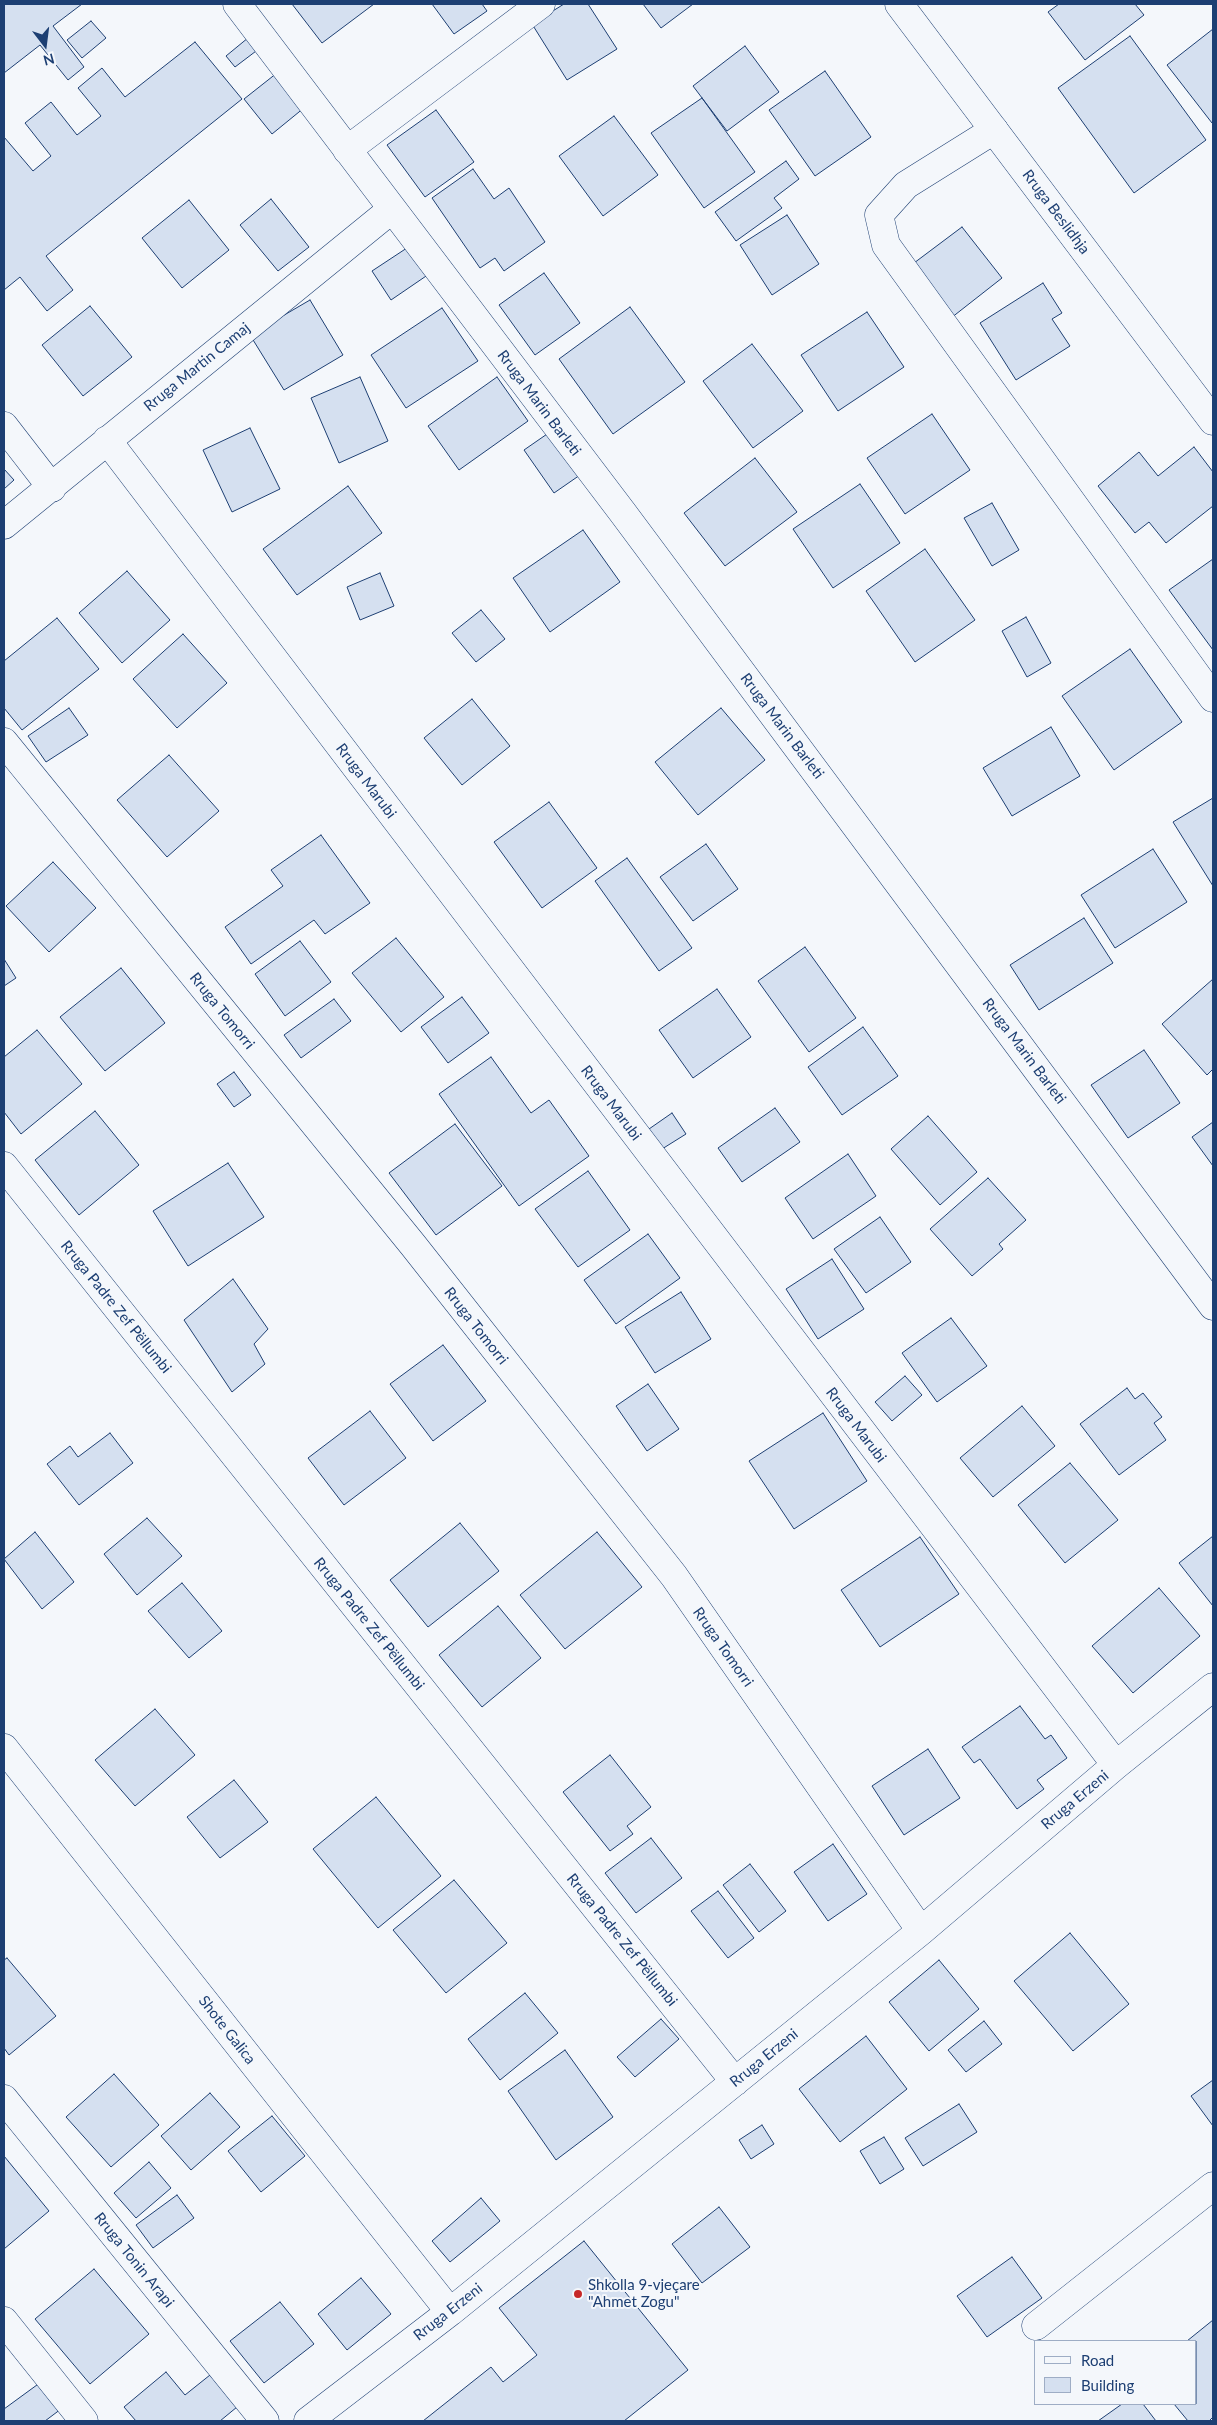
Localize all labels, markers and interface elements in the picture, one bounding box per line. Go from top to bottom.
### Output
north arrow [20,20,70,70]
text: N [42,50,56,70]
street label: Rruga Beslidhja [1018,166,1094,258]
street label: Rruga Martin Camaj [140,319,254,415]
street label: Rruga Marin Barleti [493,347,585,459]
street label: Rruga Marin Barleti [736,670,828,782]
street label: Rruga Marubi [332,740,400,822]
street label: Rruga Tomorri [186,969,258,1053]
street label: Rruga Marin Barleti [978,995,1070,1107]
street label: Rruga Marubi [577,1062,645,1144]
street label: Rruga Padre Zef Pëllumbi [57,1237,175,1377]
street label: Rruga Tomorri [440,1284,512,1368]
street label: Rruga Marubi [822,1384,890,1466]
street label: Rruga Padre Zef Pëllumbi [310,1554,428,1694]
street label: Rruga Tomorri [689,1604,757,1690]
street label: Rruga Erzeni [1038,1767,1112,1833]
street label: Rruga Padre Zef Pëllumbi [563,1870,681,2010]
street label: Shote Galica [195,1992,259,2068]
street label: Rruga Erzeni [726,2025,802,2091]
street label: Rruga Tonin Arapi [90,2209,178,2311]
place label: Shkolla 9-vjeçare "Ahmet Zogu" [588,2276,700,2311]
street label: Rruga Erzeni [410,2279,486,2345]
marker: Shkolla 9-vjeçare "Ahmet Zogu" [572,2288,584,2300]
legend [1034,2340,1197,2405]
text: Road [1081,2351,1114,2369]
text: Building [1081,2376,1134,2394]

